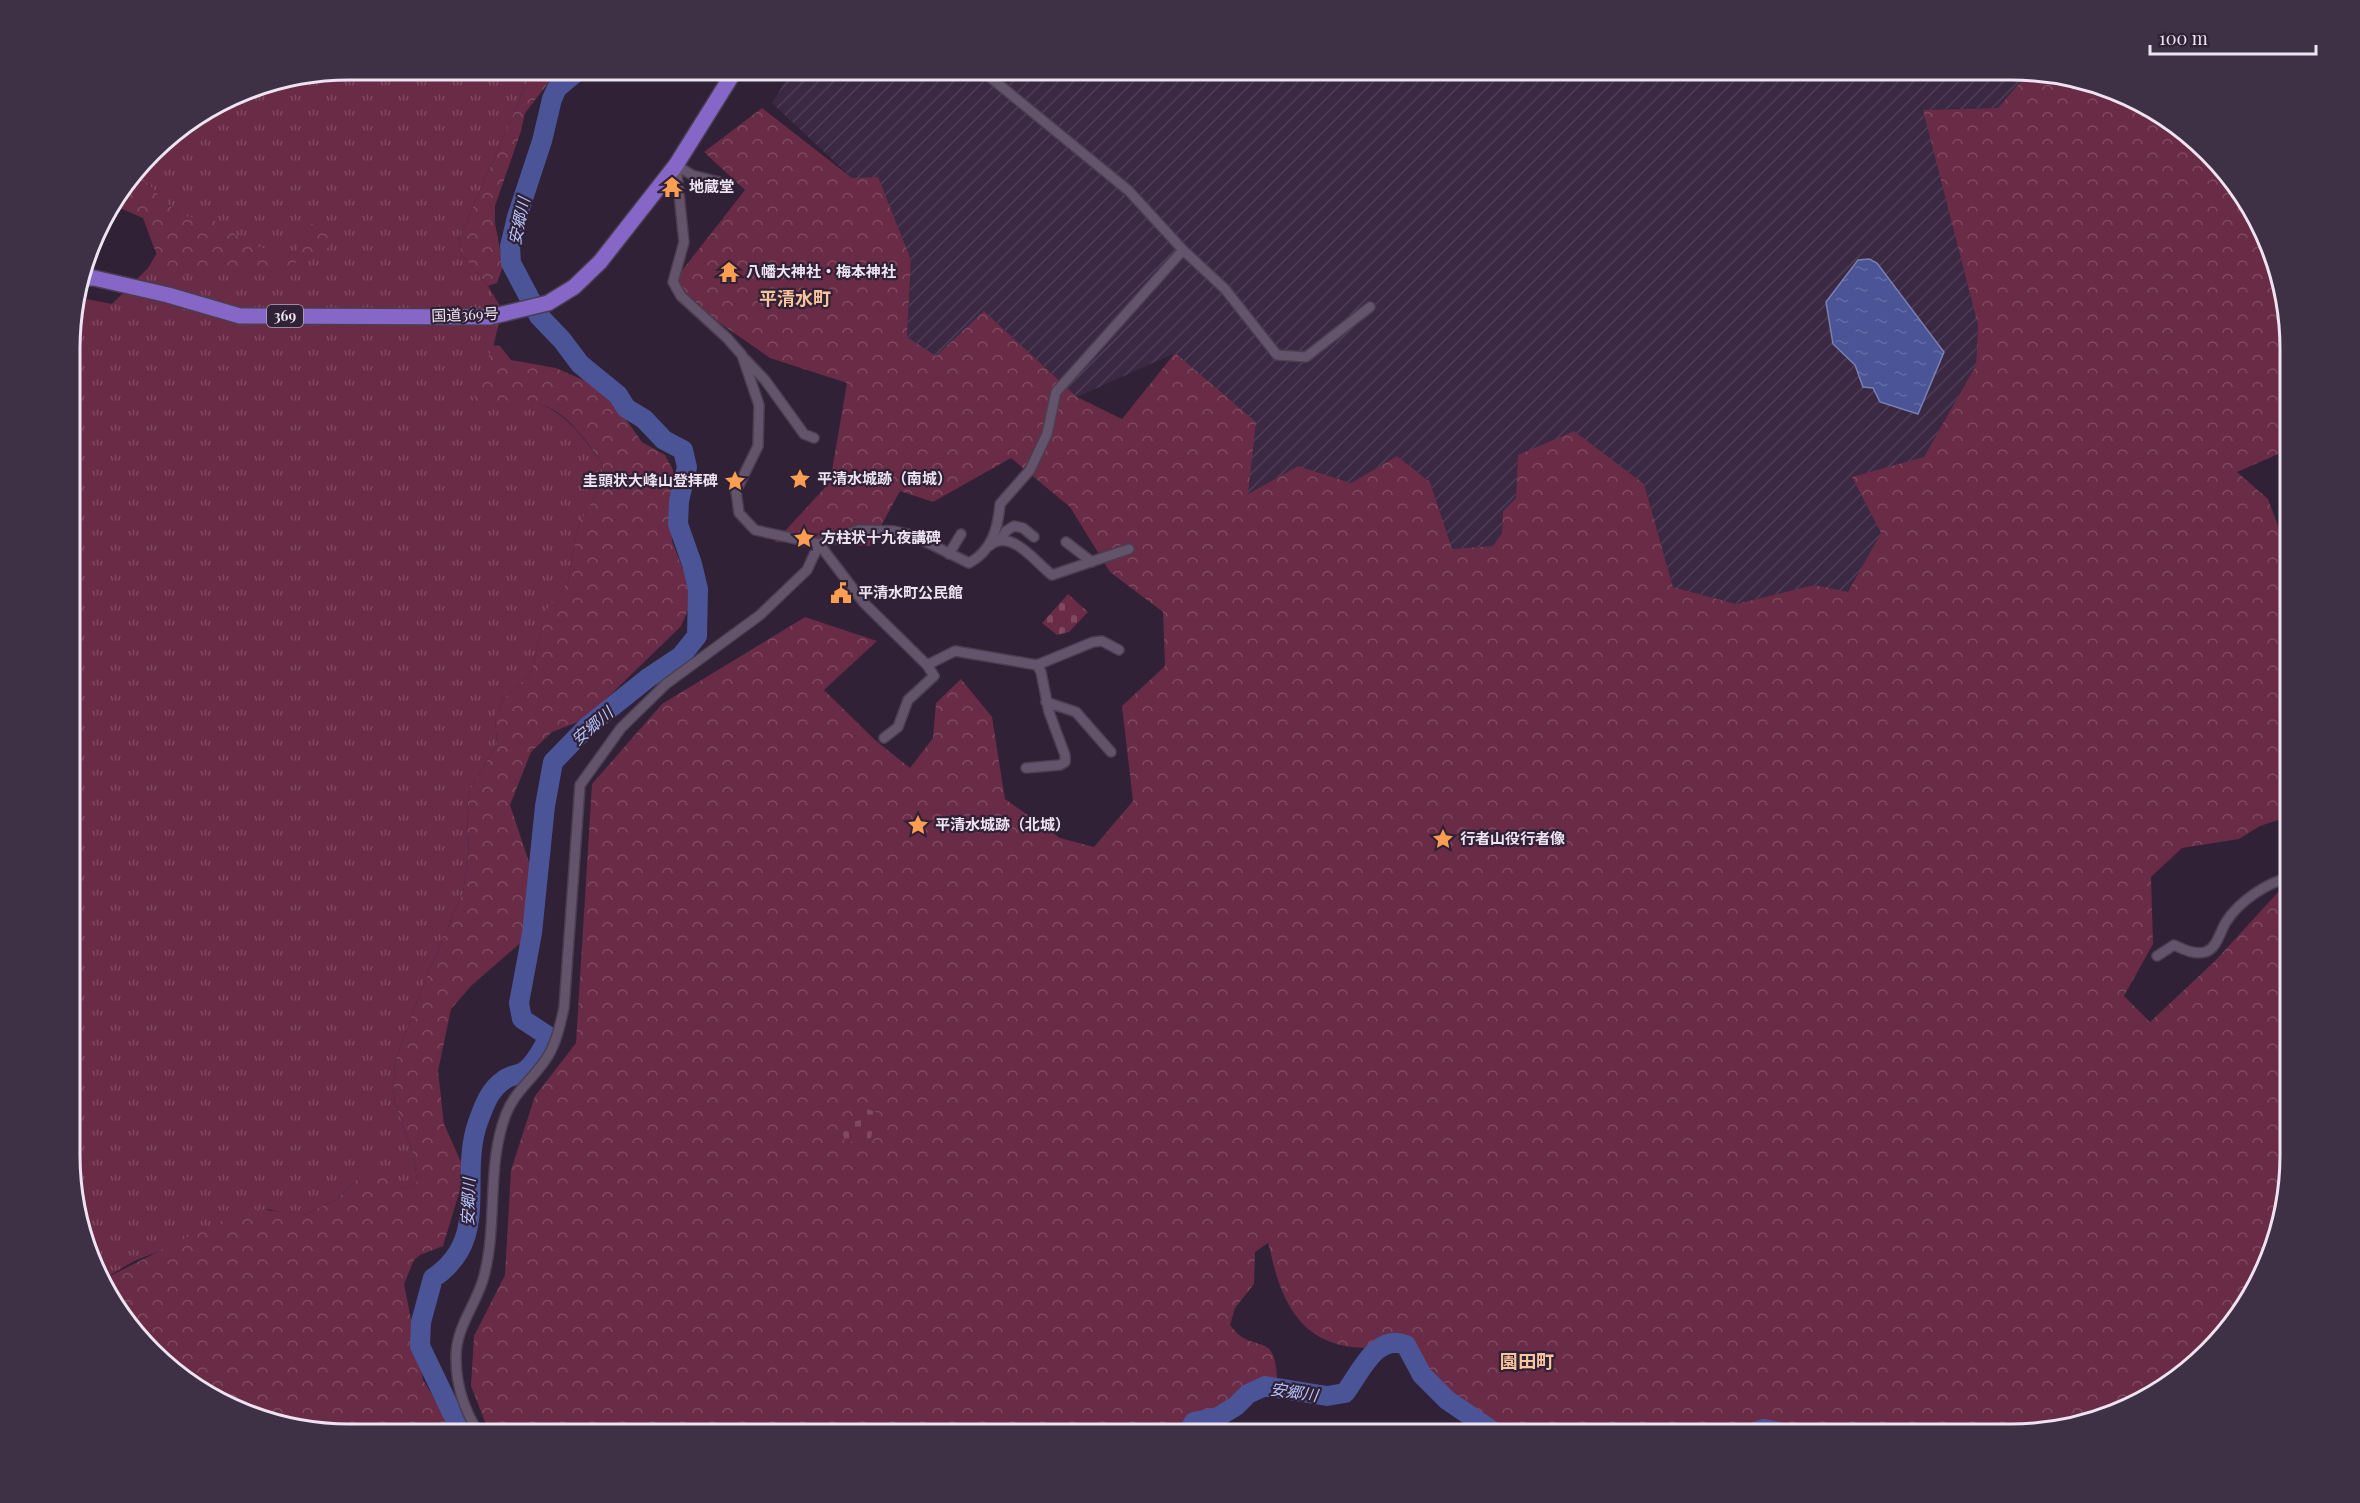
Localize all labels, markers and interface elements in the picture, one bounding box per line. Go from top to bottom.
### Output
scale bar [2150,18,2316,56]
text: 100 m [2159,26,2208,50]
temple icon: 地蔵堂 [660,175,684,199]
place label: 地蔵堂 [689,176,734,196]
water label: 安郷川 [503,193,534,247]
temple icon: 八幡大神社・梅本神社 [717,260,741,284]
place label: 八幡大神社・梅本神社 [746,261,896,281]
district label: 平清水町 [759,286,831,310]
street label: 国道369号 [431,303,499,325]
road number: 369 [267,305,303,327]
place icon: 平清水城跡（南城） [788,467,812,491]
place label: 平清水城跡（南城） [817,468,952,488]
place icon: 圭頭状大峰山登拝碑 [723,469,747,493]
place label: 圭頭状大峰山登拝碑 [583,470,718,490]
place icon: 方柱状十九夜講碑 [792,526,816,550]
place label: 方柱状十九夜講碑 [821,527,941,547]
public building icon: 平清水町公民館 [829,581,853,605]
place label: 平清水町公民館 [858,582,963,602]
water label: 安郷川 [567,701,618,749]
place icon: 平清水城跡（北城） [906,813,930,837]
place label: 平清水城跡（北城） [935,814,1070,834]
place icon: 行者山役行者像 [1431,827,1455,851]
place label: 行者山役行者像 [1460,828,1565,848]
water label: 安郷川 [456,1176,479,1226]
district label: 園田町 [1500,1349,1554,1373]
water label: 安郷川 [1269,1378,1321,1406]

